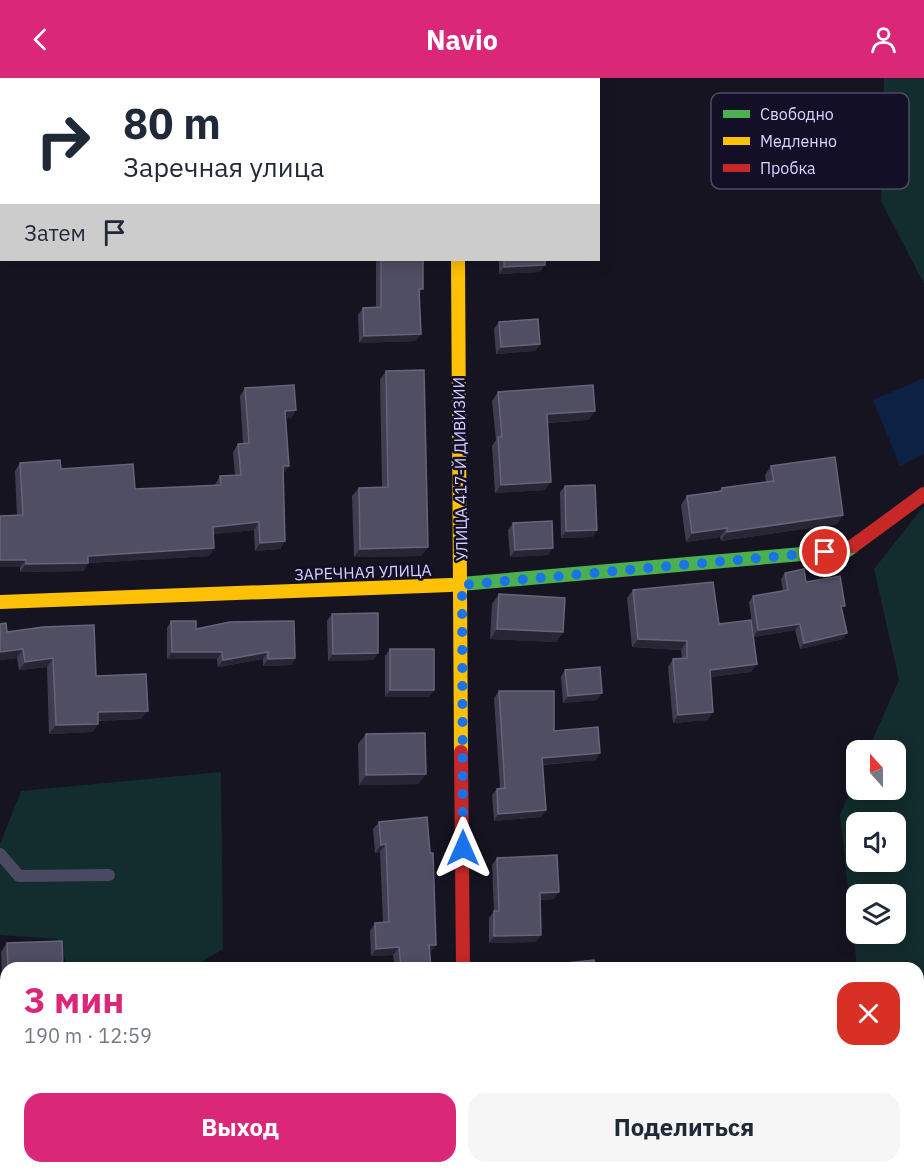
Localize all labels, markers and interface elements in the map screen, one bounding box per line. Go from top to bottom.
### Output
text: Navio [426,22,498,57]
icon: back [24,23,57,56]
icon: person [867,23,900,56]
legend [711,93,909,189]
text: 80 m [123,96,221,151]
icon: right [24,102,102,180]
text: Свободно [760,104,834,124]
text: Медленно [760,131,837,151]
text: Заречная улица [123,149,324,184]
text: Пробка [760,158,816,178]
icon: arrive [98,216,131,249]
text: Затем [24,218,86,247]
street label: УЛИЦА 417-Й ДИВИЗИИ [448,377,472,561]
pin [799,526,850,577]
icon: arrive [808,535,841,568]
street label: ЗАРЕЧНАЯ УЛИЦА [294,560,432,584]
north arrow [846,740,906,800]
map controls [846,740,906,944]
button: sound [846,812,906,872]
position arrow [431,816,495,880]
button: layers [846,884,906,944]
text: 3 мин [24,976,124,1023]
button: close [837,982,900,1045]
text: 190 m · 12:59 [24,1022,152,1049]
button: Выход [24,1093,456,1162]
button: Поделиться [468,1093,900,1162]

